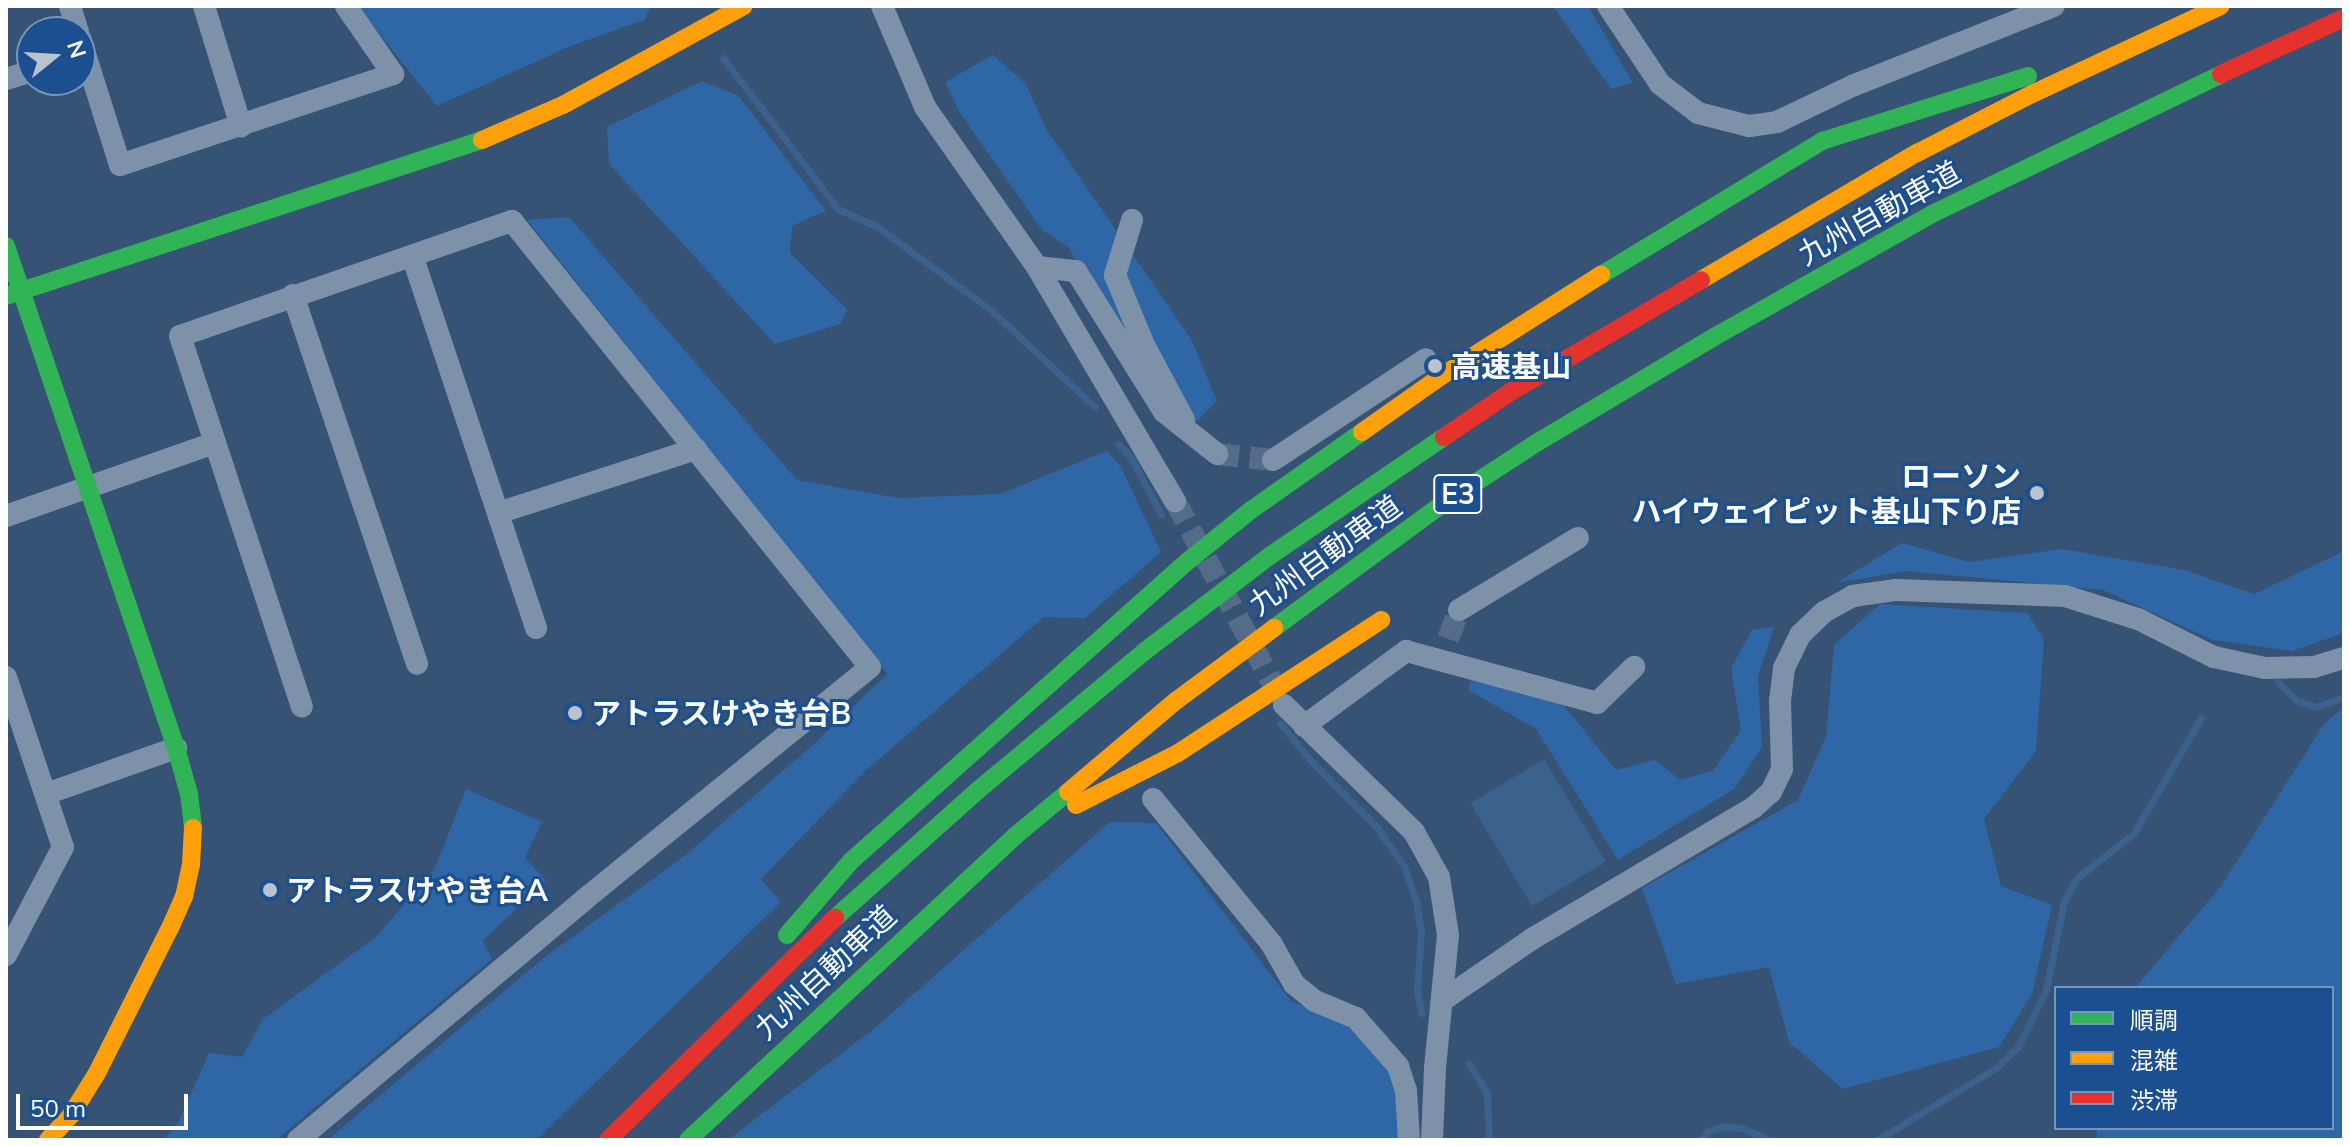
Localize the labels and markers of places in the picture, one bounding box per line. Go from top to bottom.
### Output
place label: 高速基山 [1451,348,1571,384]
marker: 高速基山 [1426,357,1444,375]
place label: ローソン ハイウェイピット基山下り店 [1631,458,2021,528]
marker: ローソン ハイウェイピット基山下り店 [2028,484,2046,502]
place label: アトラスけやき台B [591,695,852,731]
marker: アトラスけやき台B [566,704,584,722]
place label: アトラスけやき台A [286,872,548,908]
marker: アトラスけやき台A [261,881,279,899]

